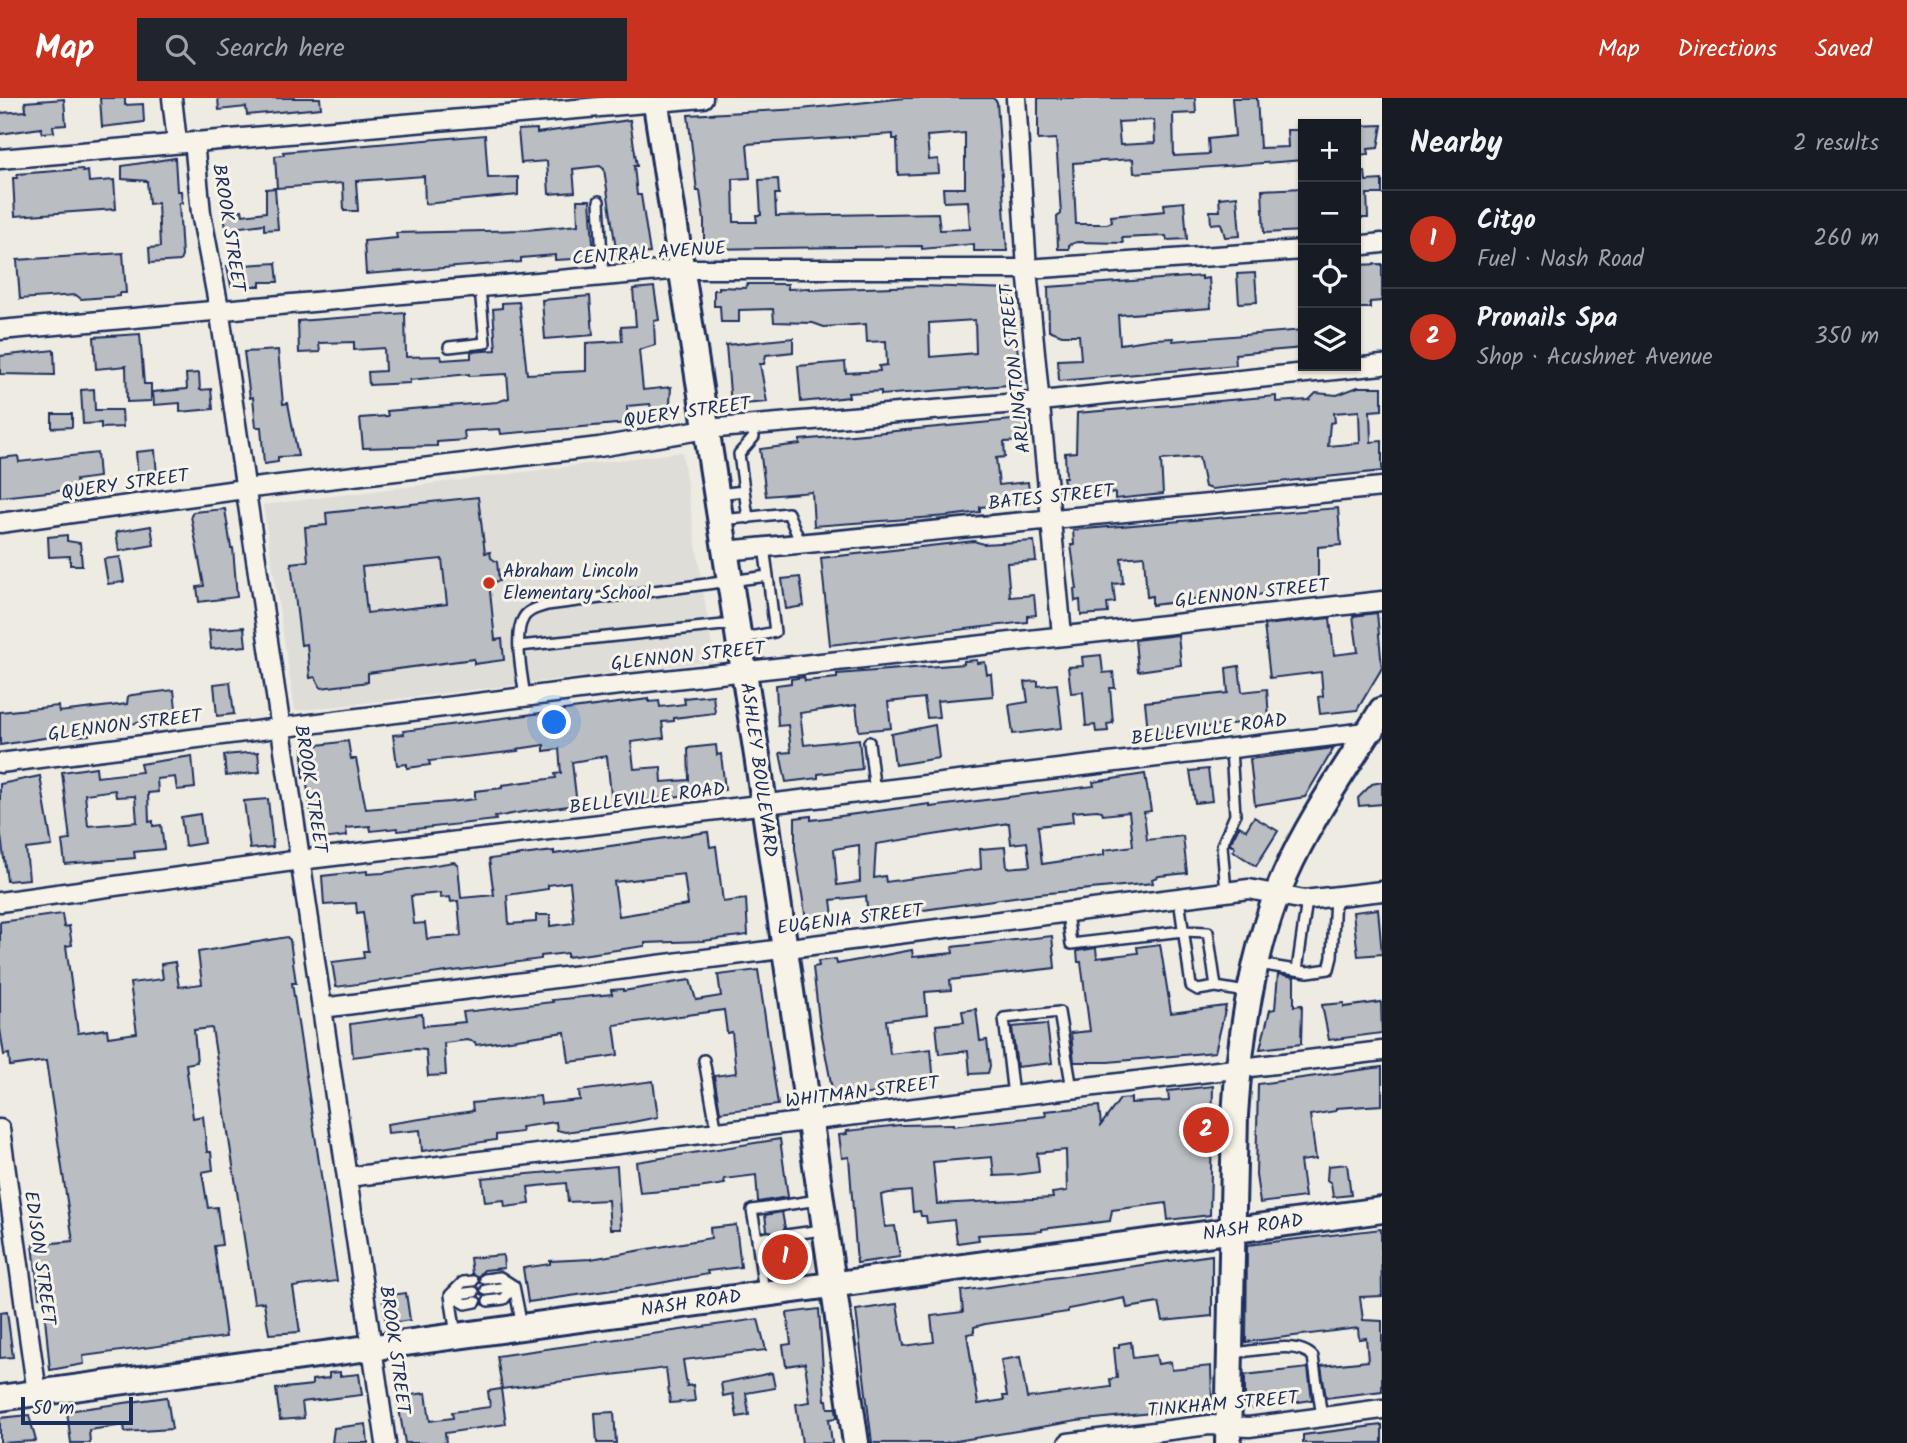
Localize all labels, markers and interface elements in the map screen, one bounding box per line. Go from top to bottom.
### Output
search box [137,18,627,81]
text: Map [35,23,95,76]
text: Search here [217,28,345,70]
icon: search [161,30,199,68]
text: Map [1598,30,1640,69]
text: Directions [1678,30,1777,69]
text: Saved [1815,30,1872,69]
map controls [1298,119,1361,371]
button: + [1298,119,1361,182]
text: Nearby [1410,120,1502,168]
text: 2 results [1793,126,1879,162]
street label: BROOK STREET [203,162,253,296]
button: − [1298,182,1361,245]
text: Citgo [1477,200,1536,242]
text: 1 [1430,221,1436,257]
text: 260 m [1814,221,1879,257]
street label: CENTRAL AVENUE [571,234,728,274]
text: Fuel · Nash Road [1477,242,1644,278]
button: locate [1298,245,1361,308]
street label: ARLINGTON STREET [992,281,1040,455]
text: Pronails Spa [1477,298,1618,340]
button: layers [1298,308,1361,371]
text: 2 [1426,319,1440,355]
text: 350 m [1814,319,1879,355]
text: Shop · Acushnet Avenue [1477,340,1713,376]
street label: QUERY STREET [622,389,754,437]
street label: QUERY STREET [60,461,192,509]
street label: BATES STREET [987,476,1117,520]
place label: Abraham Lincoln Elementary School [503,557,651,609]
street label: GLENNON STREET [1174,571,1332,617]
marker: Abraham Lincoln Elementary School [481,575,497,591]
street label: GLENNON STREET [610,634,768,680]
street label: ASHLEY BOULEVARD [731,681,785,859]
street label: GLENNON STREET [46,701,205,750]
your location [537,705,571,739]
street label: BELLEVILLE ROAD [1129,706,1289,754]
street label: BROOK STREET [285,723,335,857]
street label: BELLEVILLE ROAD [567,775,727,823]
street label: EUGENIA STREET [775,896,927,944]
street label: WHITMAN STREET [784,1068,942,1117]
pin: 2 [1183,1104,1229,1156]
street label: EDISON STREET [15,1189,64,1329]
street label: NASH ROAD [1201,1206,1305,1250]
pin: 1 [762,1231,808,1283]
street label: NASH ROAD [639,1282,743,1326]
street label: BROOK STREET [370,1284,418,1418]
street label: TINKHAM STREET [1147,1383,1301,1427]
scale bar [21,1394,133,1426]
text: 50 m [32,1394,74,1424]

